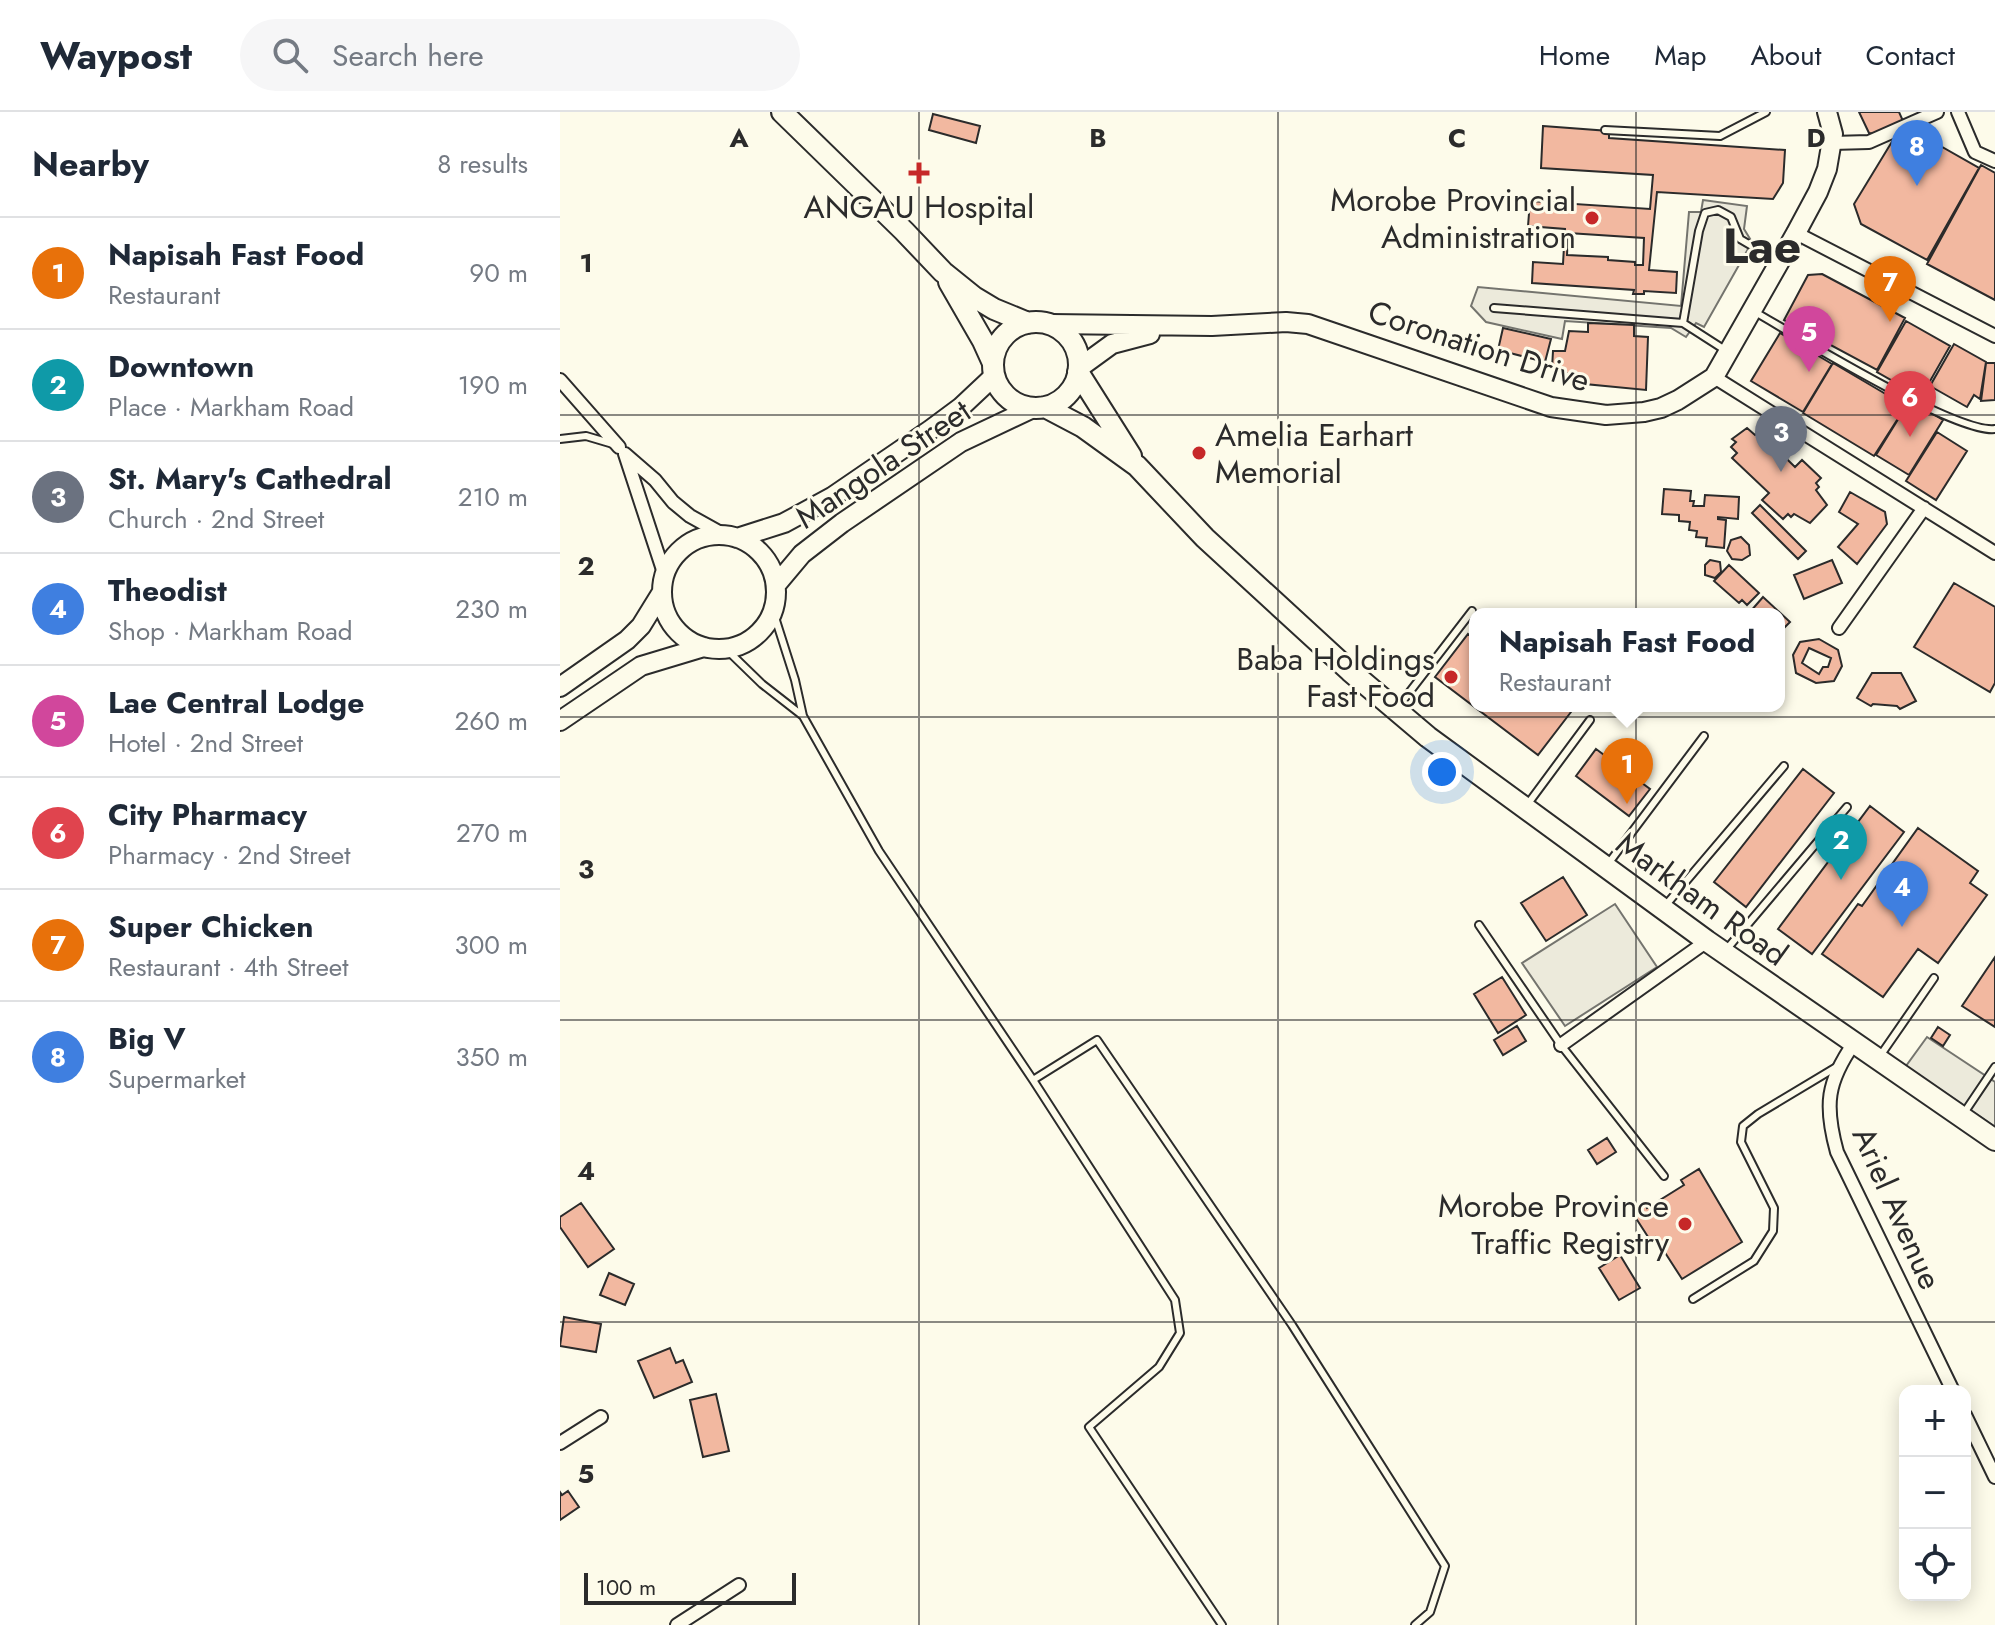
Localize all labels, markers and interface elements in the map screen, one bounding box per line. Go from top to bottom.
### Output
search box [240,19,800,91]
text: Waypost [40,28,192,83]
icon: search [268,33,312,77]
text: Search here [332,34,484,77]
text: Home [1539,35,1610,76]
text: Map [1654,35,1706,76]
text: About [1750,35,1822,76]
text: Contact [1866,35,1955,76]
text: A [728,119,749,157]
text: B [1089,119,1107,157]
text: C [1448,119,1466,157]
text: D [1806,119,1826,157]
pin: 8 [1891,120,1943,186]
text: Nearby [32,140,149,189]
text: 8 results [437,145,528,183]
marker: ANGAU Hospital [908,162,930,184]
place label: Morobe Provincial Administration [1330,177,1576,260]
place label: ANGAU Hospital [804,184,1034,230]
marker: Morobe Provincial Administration [1583,209,1601,227]
district label: Lae [1723,212,1801,281]
text: Napisah Fast Food [108,233,364,276]
text: 1 [579,244,593,282]
text: 1 [51,254,65,292]
text: 90 m [469,254,528,292]
pin: 7 [1864,256,1916,322]
text: Restaurant [108,276,220,314]
street label: Coronation Drive [1362,289,1596,403]
pin: 5 [1783,306,1835,372]
text: Downtown [108,345,254,388]
text: 2 [49,366,67,404]
text: 190 m [458,366,528,404]
pin: 6 [1884,371,1936,437]
text: Place · Markham Road [108,388,354,426]
street label: Mangola Street [786,388,980,540]
pin: 3 [1755,406,1807,472]
place label: Amelia Earhart Memorial [1215,412,1413,495]
marker: Amelia Earhart Memorial [1190,444,1208,462]
text: St. Mary's Cathedral [108,457,392,500]
text: 3 [50,478,66,516]
text: 210 m [458,478,528,516]
text: Church · 2nd Street [108,500,324,538]
text: 2 [577,547,595,585]
text: Theodist [108,569,227,612]
text: 4 [49,590,67,628]
text: 230 m [455,590,528,628]
popup [1469,608,1785,712]
text: Shop · Markham Road [108,612,353,650]
text: Napisah Fast Food [1499,620,1755,663]
place label: Baba Holdings Fast Food [1236,636,1435,719]
text: Restaurant [1499,663,1611,701]
marker: Baba Holdings Fast Food [1442,668,1460,686]
text: Lae Central Lodge [108,681,364,724]
text: 5 [50,702,66,740]
text: 260 m [455,702,528,740]
text: Hotel · 2nd Street [108,724,303,762]
pin: 1 [1601,738,1653,804]
your location [1422,752,1462,792]
text: City Pharmacy [108,793,307,836]
text: 6 [49,814,67,852]
text: 270 m [456,814,528,852]
pin: 2 [1815,814,1867,880]
street label: Markham Road [1607,821,1797,977]
text: Pharmacy · 2nd Street [108,836,350,874]
text: 3 [578,850,594,888]
pin: 4 [1876,861,1928,927]
text: Super Chicken [108,905,314,948]
text: 7 [50,926,66,964]
text: 300 m [455,926,528,964]
text: Restaurant · 4th Street [108,948,348,986]
text: Big V [108,1017,186,1060]
text: 8 [50,1038,66,1076]
text: 350 m [455,1038,528,1076]
text: Supermarket [108,1060,245,1098]
street label: Ariel Avenue [1841,1119,1953,1297]
text: 4 [577,1152,595,1190]
place label: Morobe Province Traffic Registry [1438,1183,1670,1266]
marker: Morobe Province Traffic Registry [1676,1215,1694,1233]
map controls [1899,1385,1971,1601]
button: + [1899,1385,1971,1457]
text: 5 [578,1455,594,1493]
button: − [1899,1457,1971,1529]
button: locate [1899,1529,1971,1601]
scale bar [584,1569,796,1605]
text: 100 m [596,1571,656,1603]

